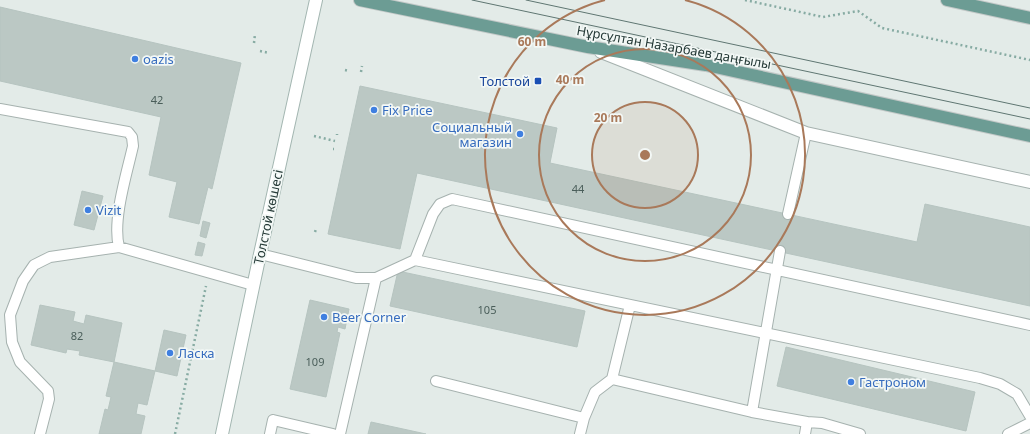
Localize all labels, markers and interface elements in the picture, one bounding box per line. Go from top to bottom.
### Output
street label: Нұрсұлтан Назарбаев даңғылы [575,21,773,73]
text: 60 m [518,33,546,50]
place label: oazis [143,50,174,68]
marker: oazis [130,54,140,64]
text: 40 m [556,71,584,88]
place label: Толстой [480,72,530,90]
marker: Толстой [533,76,543,86]
house number: 42 [151,92,163,107]
place label: Fix Price [382,101,433,119]
marker: Fix Price [369,105,379,115]
text: 20 m [594,109,622,126]
place label: Социальный магазин [432,118,512,151]
marker: Социальный магазин [515,129,525,139]
centre of rings [638,148,652,162]
street label: Толстой көшесі [249,168,287,266]
house number: 44 [572,181,585,196]
place label: Vizit [96,201,122,219]
marker: Vizit [83,205,93,215]
house number: 105 [478,302,496,317]
place label: Beer Corner [332,308,407,326]
marker: Beer Corner [319,312,329,322]
house number: 82 [71,328,83,343]
place label: Ласка [178,344,215,362]
marker: Ласка [165,348,175,358]
house number: 109 [306,354,324,369]
place label: Гастроном [859,373,926,391]
marker: Гастроном [846,377,856,387]

